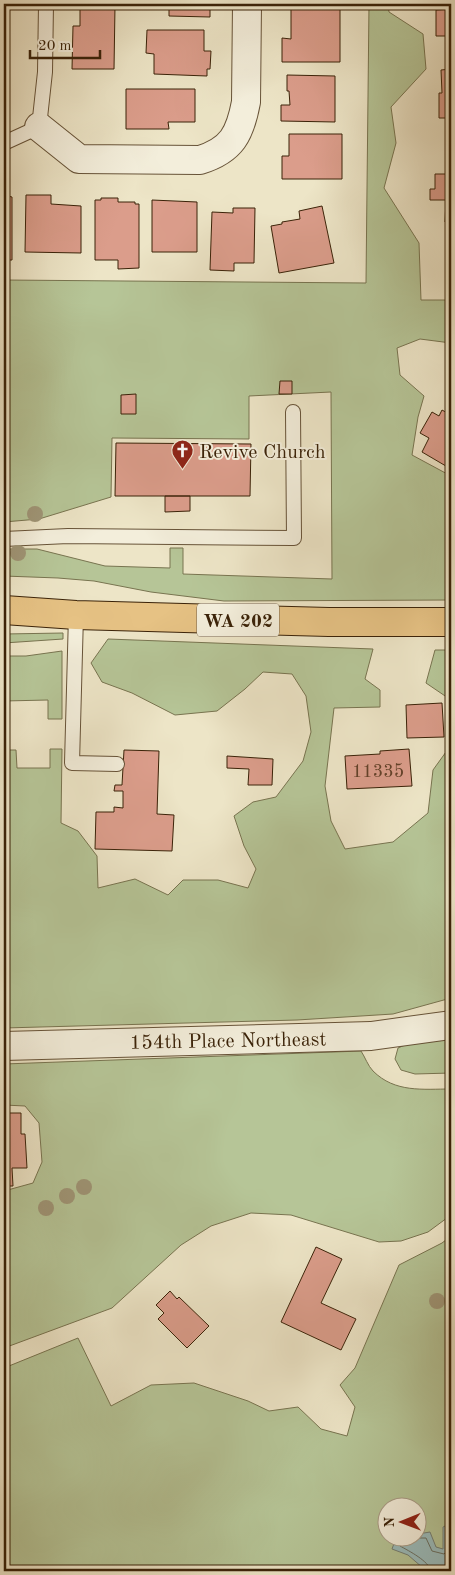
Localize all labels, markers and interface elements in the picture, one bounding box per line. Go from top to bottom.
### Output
scale bar [30,28,100,60]
text: 20 m [38,39,72,54]
church icon: Revive Church [171,439,195,470]
place label: Revive Church [199,443,326,463]
road number: WA 202 [197,604,279,636]
house number: 11335 [352,763,404,781]
street label: 154th Place Northeast [129,1030,327,1054]
north arrow [378,1498,428,1548]
text: N [383,1516,397,1528]

